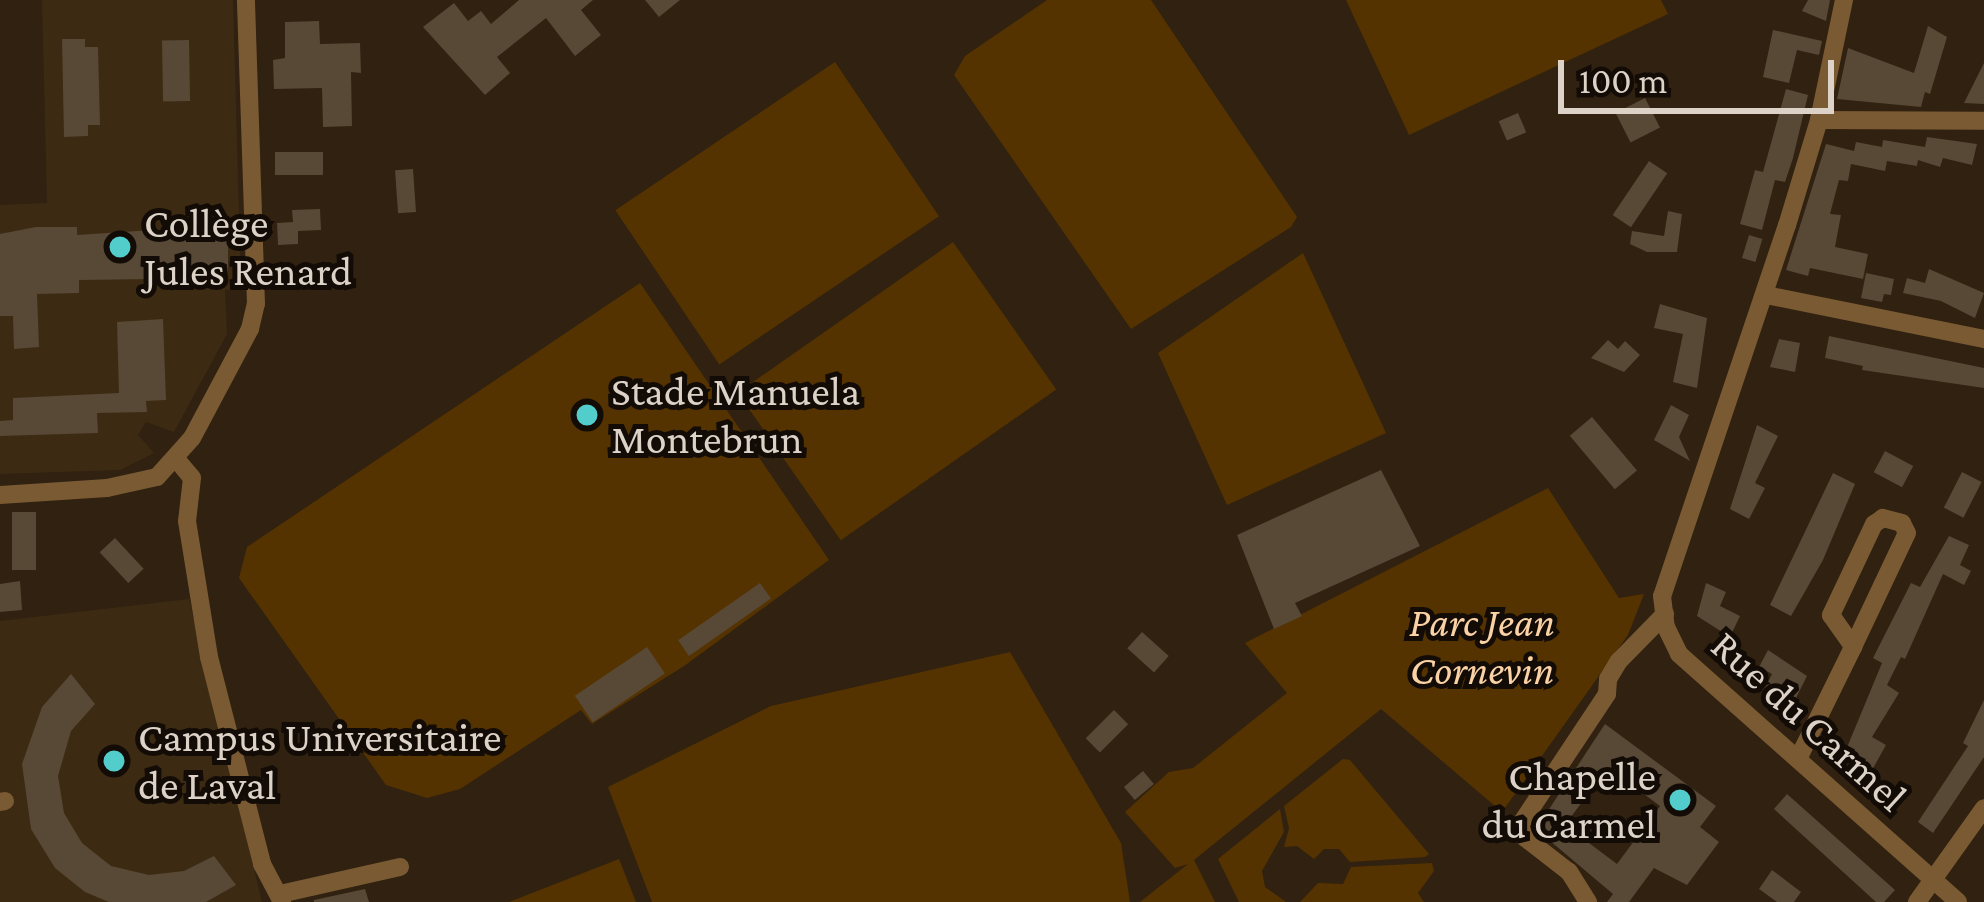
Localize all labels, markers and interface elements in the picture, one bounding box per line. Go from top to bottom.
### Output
scale bar [1564,36,1840,110]
text: 100 m [1579,61,1667,101]
place label: Collège Jules Renard [144,198,352,296]
marker: Collège Jules Renard [107,234,133,260]
place label: Stade Manuela Montebrun [611,366,860,464]
marker: Stade Manuela Montebrun [574,402,600,428]
park label: Parc Jean Cornevin [1409,597,1555,696]
street label: Rue du Carmel [1701,620,1917,822]
place label: Campus Universitaire de Laval [138,712,501,810]
marker: Campus Universitaire de Laval [101,748,127,774]
place label: Chapelle du Carmel [1482,751,1656,850]
marker: Chapelle du Carmel [1667,787,1693,813]

